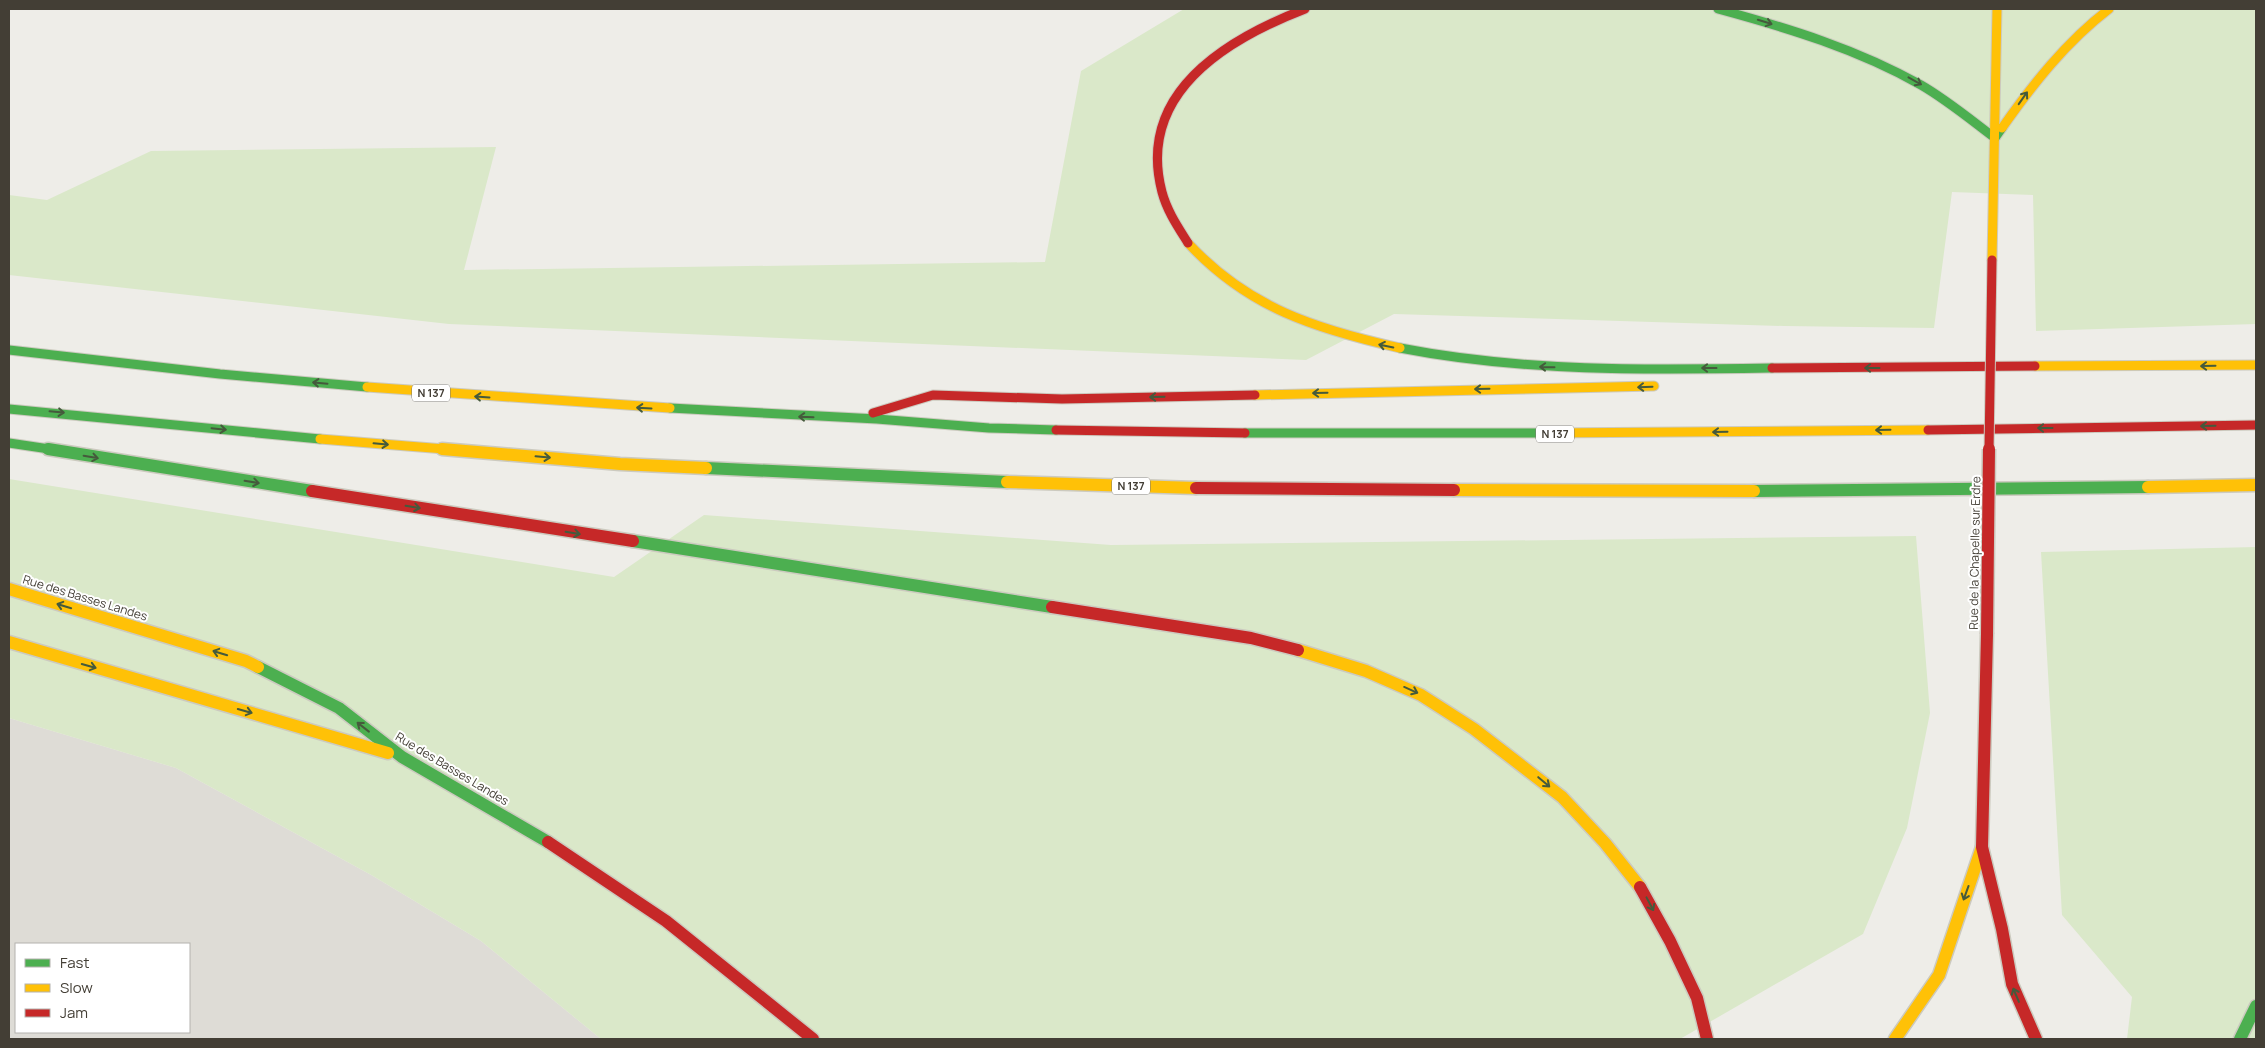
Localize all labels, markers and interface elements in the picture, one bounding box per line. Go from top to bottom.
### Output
one-way arrow [1756,17,1772,27]
one-way arrow [1908,77,1922,87]
one-way arrow [2018,91,2028,105]
one-way arrow [1378,341,1394,350]
one-way arrow [2200,361,2216,371]
one-way arrow [1539,362,1555,372]
one-way arrow [1701,363,1718,373]
one-way arrow [1864,363,1880,373]
one-way arrow [312,378,328,388]
one-way arrow [1637,382,1653,392]
road number: N 137 [412,384,450,402]
one-way arrow [1474,385,1490,394]
one-way arrow [1312,388,1328,397]
one-way arrow [474,392,490,401]
one-way arrow [1149,392,1165,401]
one-way arrow [636,403,652,413]
one-way arrow [49,407,65,417]
one-way arrow [798,412,814,421]
one-way arrow [2200,421,2216,431]
one-way arrow [2037,423,2053,432]
one-way arrow [211,424,227,434]
one-way arrow [1875,425,1891,435]
road number: N 137 [1536,426,1574,442]
one-way arrow [1712,427,1728,437]
one-way arrow [373,439,389,448]
one-way arrow [83,453,99,463]
one-way arrow [534,453,550,462]
street label: Rue de la Chapelle sur Erdre [1965,476,1984,630]
one-way arrow [244,477,260,487]
road number: N 137 [1112,478,1150,494]
one-way arrow [404,502,420,512]
one-way arrow [565,528,581,538]
street label: Rue des Basses Landes [21,570,150,625]
one-way arrow [56,601,72,611]
one-way arrow [212,647,228,657]
one-way arrow [81,661,97,671]
one-way arrow [1403,686,1418,696]
one-way arrow [237,707,253,717]
one-way arrow [356,722,370,732]
street label: Rue des Basses Landes [392,728,512,809]
one-way arrow [1537,777,1550,788]
one-way arrow [1961,885,1970,900]
one-way arrow [1645,897,1655,912]
legend [15,943,190,1033]
text: Fast [60,952,89,973]
text: Slow [60,977,93,998]
one-way arrow [2011,987,2020,1002]
text: Jam [60,1002,88,1023]

